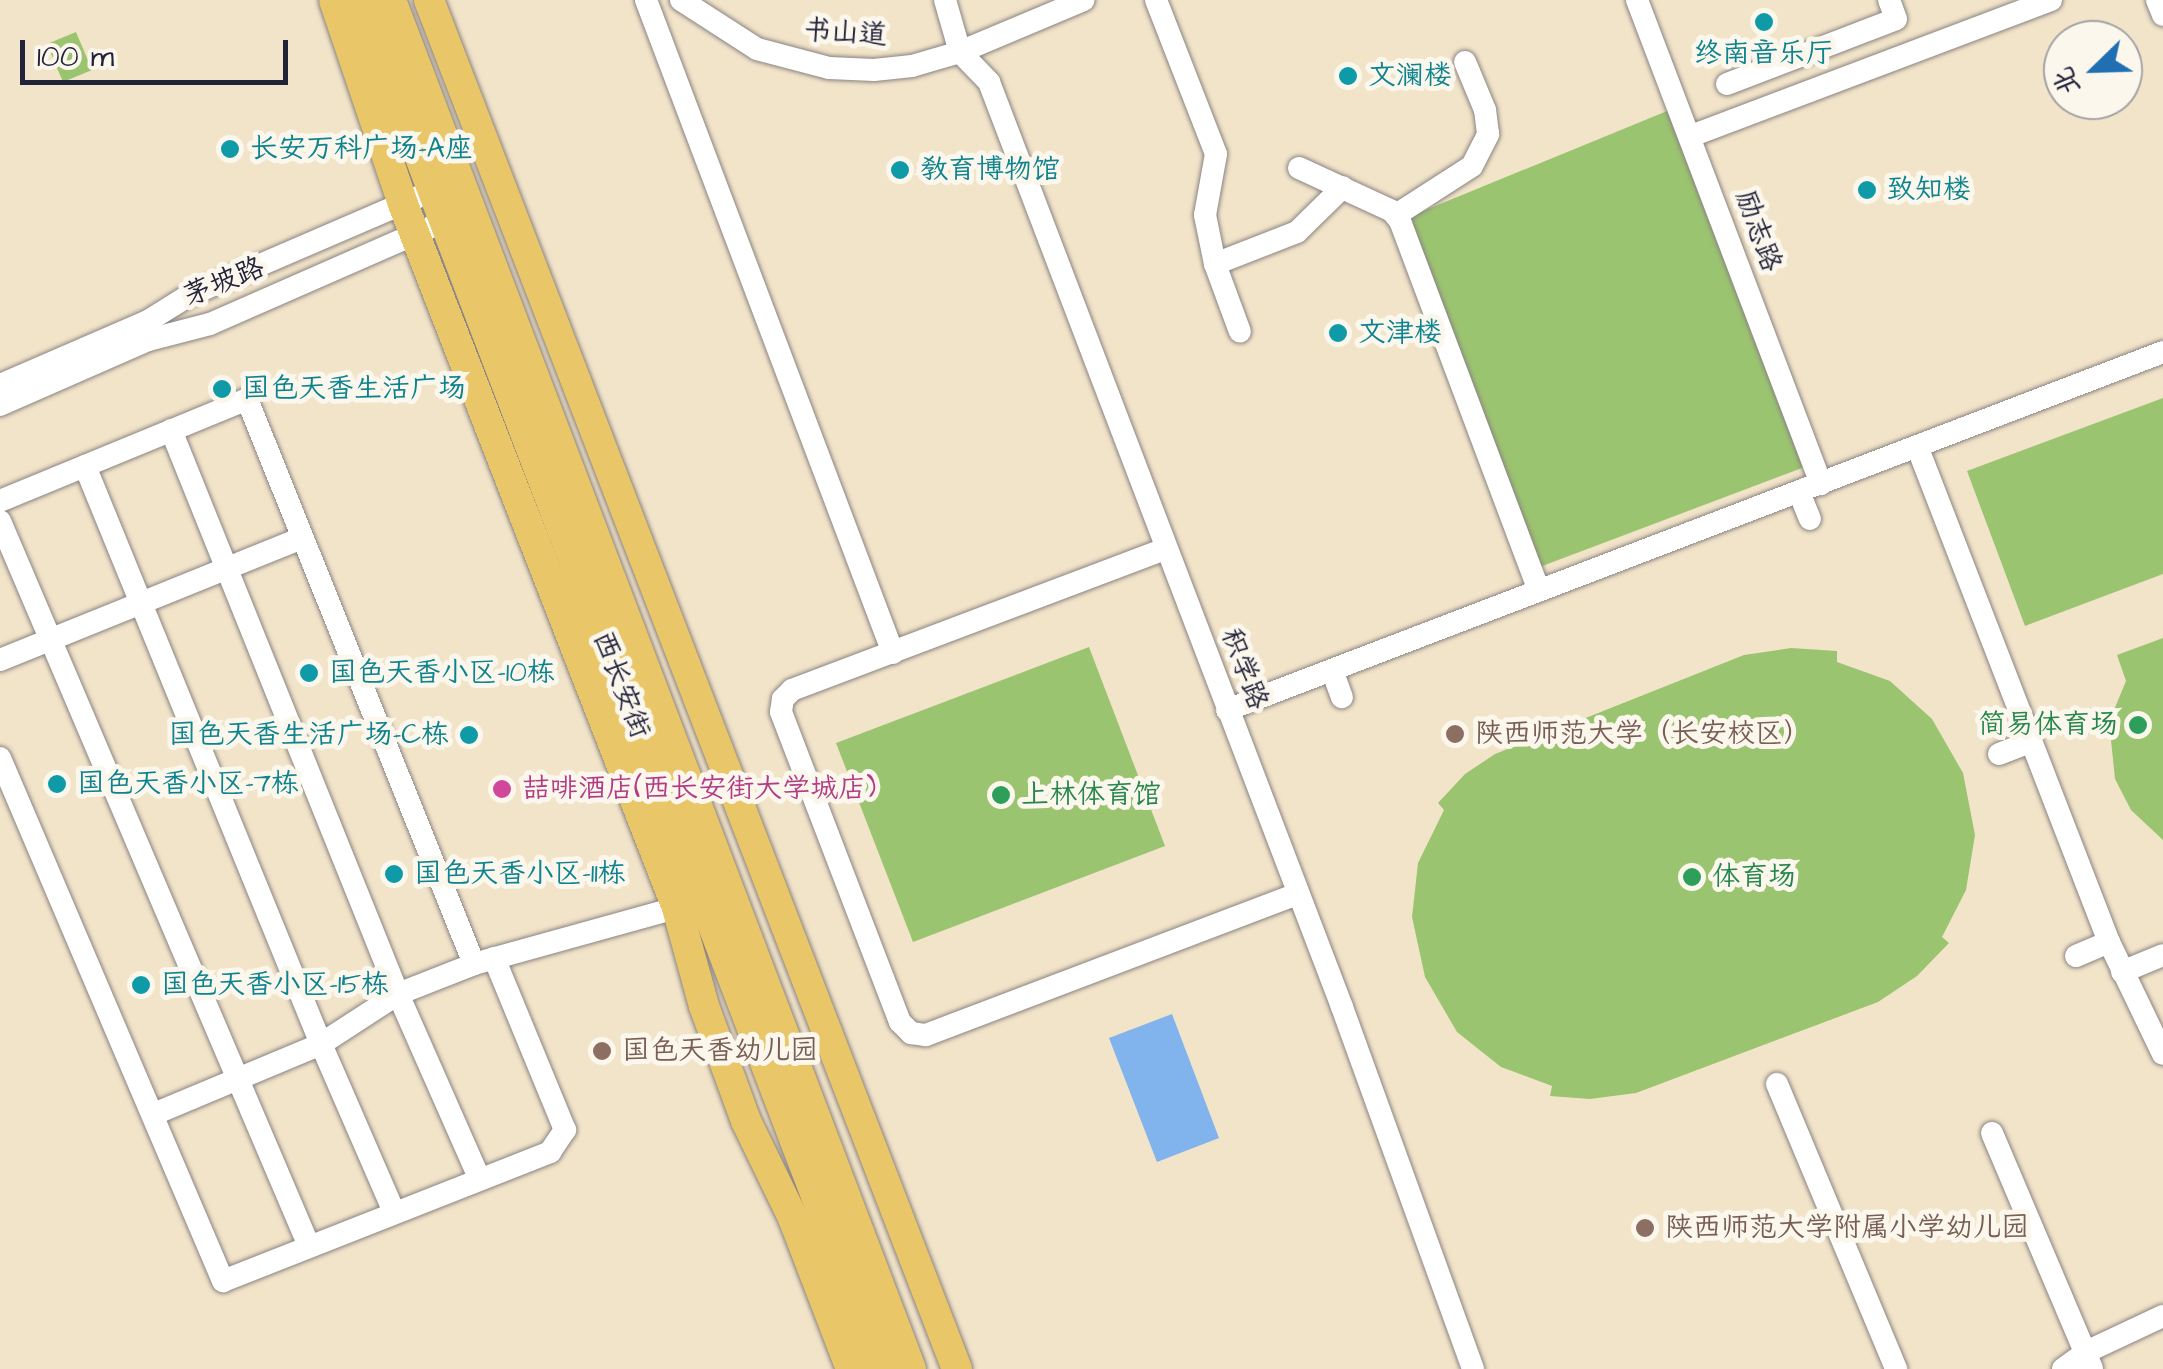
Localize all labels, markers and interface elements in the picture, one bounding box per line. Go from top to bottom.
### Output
marker: 终南音乐厅 [1753,11,1775,33]
street label: 书山道 [802,13,888,53]
scale bar [25,20,292,82]
north arrow [2043,20,2143,120]
text: 100 m [37,36,114,78]
place label: 终南音乐厅 [1694,37,1834,71]
place label: 文澜楼 [1368,59,1452,93]
text: 北 [2043,61,2090,102]
marker: 文澜楼 [1337,65,1359,87]
place label: 长安万科广场-A座 [250,132,473,166]
marker: 长安万科广场-A座 [219,138,241,160]
place label: 教育博物馆 [920,153,1060,187]
marker: 教育博物馆 [889,159,911,181]
place label: 致知楼 [1887,173,1971,207]
marker: 致知楼 [1856,179,1878,201]
street label: 励志路 [1728,186,1788,276]
street label: 茅坡路 [179,251,269,313]
place label: 文津楼 [1358,316,1442,350]
marker: 文津楼 [1327,322,1349,344]
place label: 国色天香生活广场 [242,372,466,406]
marker: 国色天香生活广场 [211,378,233,400]
street label: 积学路 [1213,624,1275,714]
street label: 西长安街 [585,627,657,743]
place label: 国色天香小区-10栋 [329,656,555,690]
marker: 国色天香小区-10栋 [298,662,320,684]
place label: 简易体育场 [1978,708,2118,742]
marker: 简易体育场 [2127,714,2149,736]
place label: 陕西师范大学（长安校区） [1475,717,1811,751]
place label: 国色天香生活广场-C栋 [168,718,449,752]
marker: 陕西师范大学（长安校区） [1444,723,1466,745]
marker: 国色天香生活广场-C栋 [458,724,480,746]
place label: 国色天香小区-7栋 [77,767,299,801]
place label: 喆啡酒店(西长安街大学城店) [522,772,876,806]
marker: 国色天香小区-7栋 [46,773,68,795]
marker: 喆啡酒店(西长安街大学城店) [491,778,513,800]
place label: 上林体育馆 [1021,778,1161,812]
marker: 上林体育馆 [990,784,1012,806]
place label: 国色天香小区-11栋 [414,857,626,891]
place label: 体育场 [1712,860,1796,894]
marker: 国色天香小区-11栋 [383,863,405,885]
marker: 体育场 [1681,866,1703,888]
place label: 国色天香小区-15栋 [161,968,389,1002]
marker: 国色天香小区-15栋 [130,974,152,996]
place label: 国色天香幼儿园 [622,1034,818,1068]
marker: 国色天香幼儿园 [591,1040,613,1062]
place label: 陕西师范大学附属小学幼儿园 [1665,1211,2029,1245]
marker: 陕西师范大学附属小学幼儿园 [1634,1217,1656,1239]

